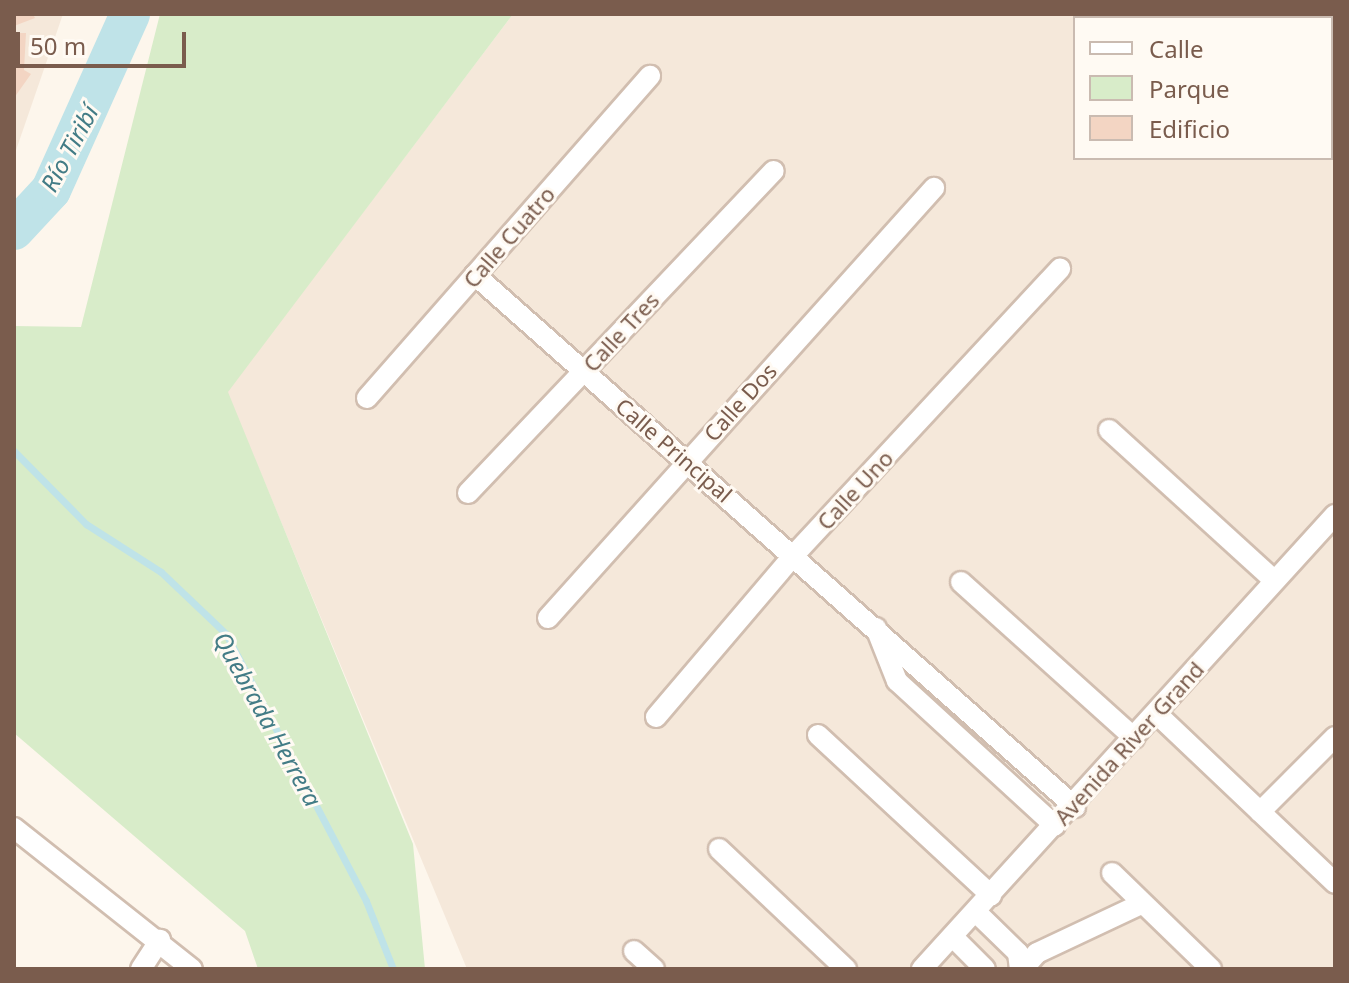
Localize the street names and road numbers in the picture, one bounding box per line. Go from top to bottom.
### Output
street label: Calle Cuatro [458,181,560,293]
street label: Calle Tres [578,287,664,377]
street label: Calle Dos [698,358,782,446]
street label: Calle Principal [611,392,737,508]
street label: Calle Uno [812,445,898,535]
street label: Avenida River Grand [1049,656,1209,830]

